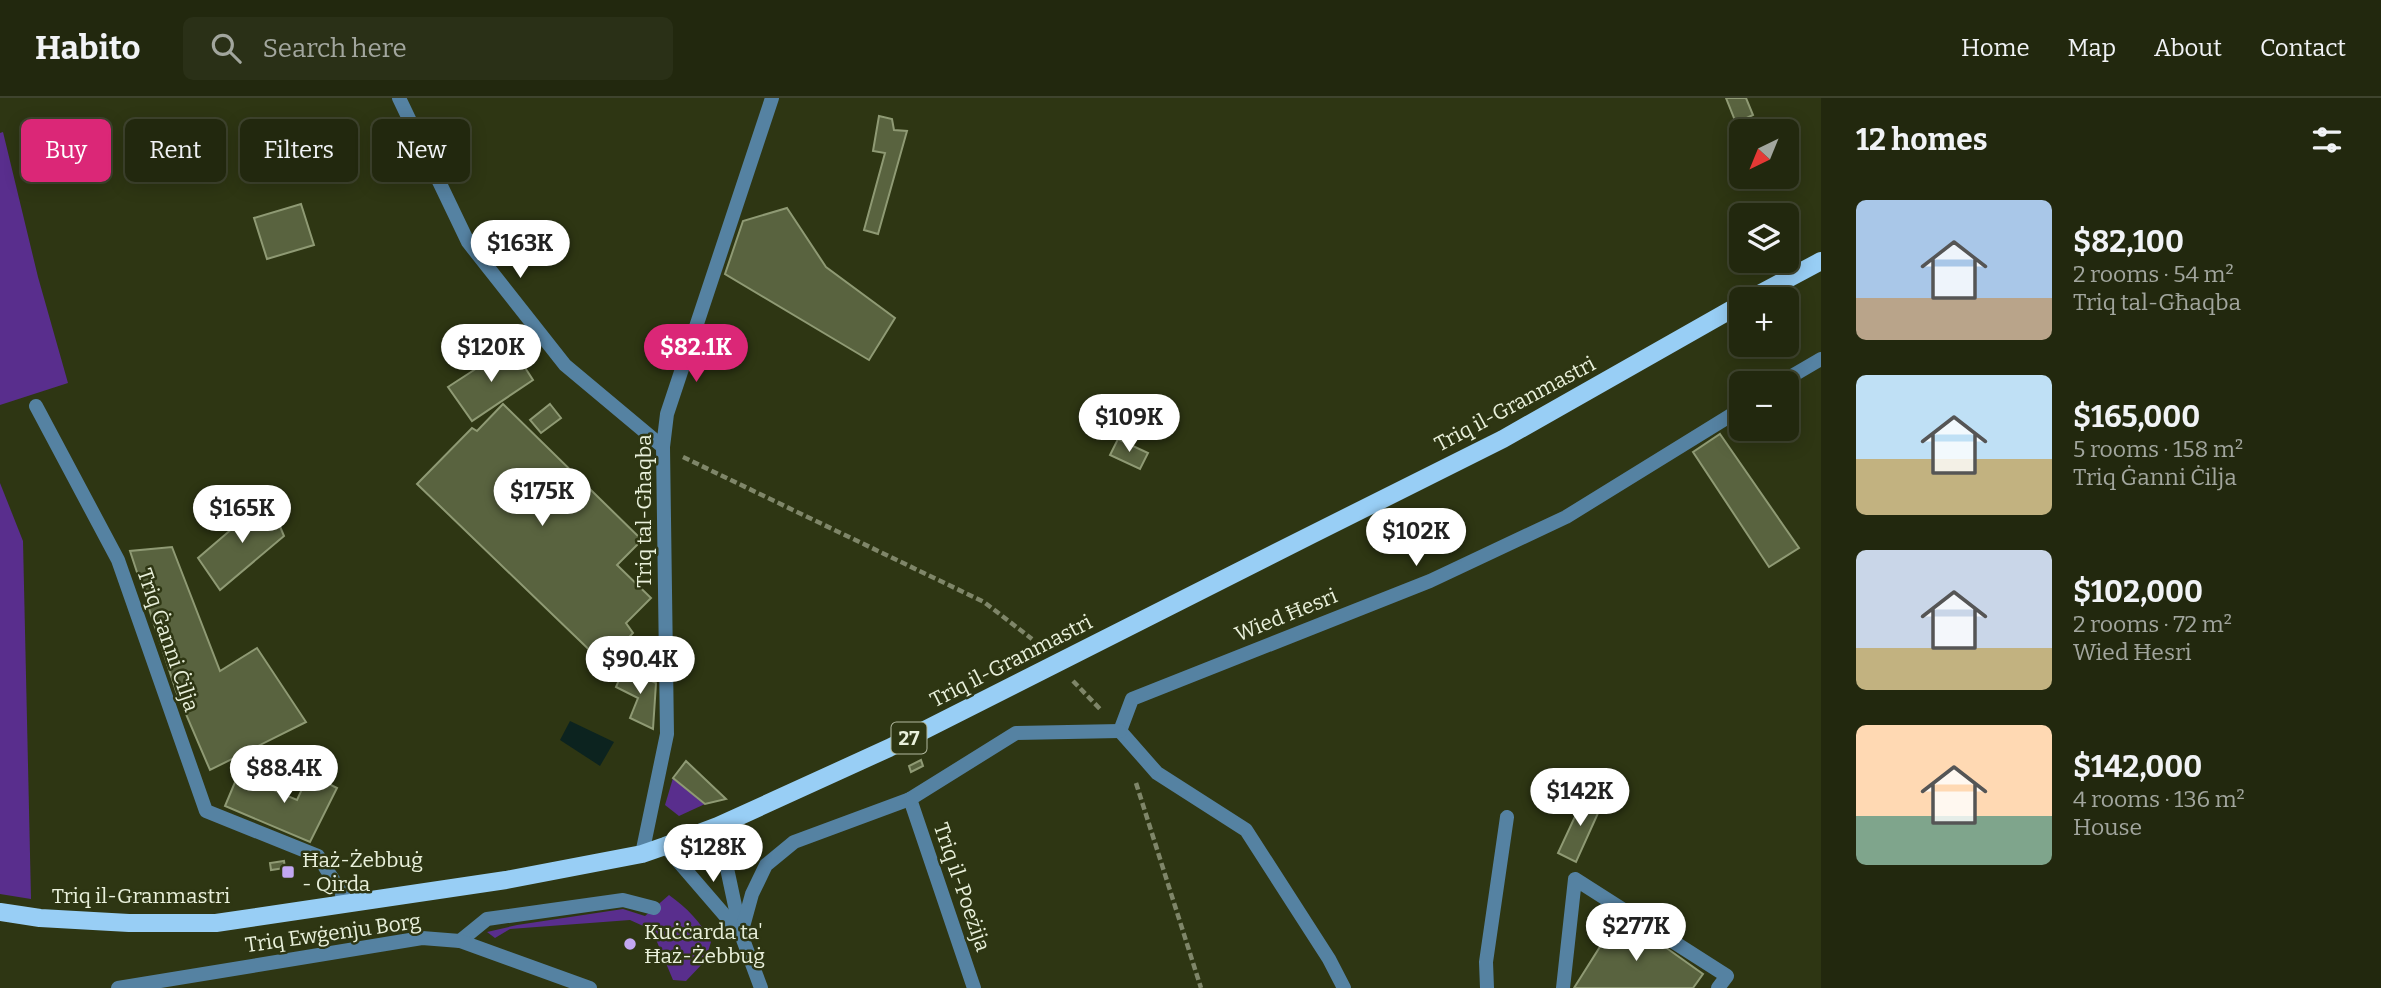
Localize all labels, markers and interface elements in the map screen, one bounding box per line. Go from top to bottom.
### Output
search box [183,17,673,80]
text: Habito [35,28,141,68]
icon: search [207,29,245,67]
text: Search here [263,33,407,64]
text: Home [1961,34,2030,62]
text: Map [2068,34,2116,62]
text: About [2154,34,2222,62]
text: Contact [2260,34,2346,62]
chip: Buy [21,119,111,182]
chip: Rent [125,119,226,182]
chip: Filters [240,119,358,182]
chip: New [372,119,470,182]
north arrow [1729,119,1799,189]
map controls [1729,119,1799,441]
icon: filters [2308,121,2346,159]
text: 12 homes [1856,122,1987,158]
button: layers [1729,203,1799,273]
pin: $163K [471,220,569,280]
text: $82,100 [2073,224,2184,260]
icon: home [1912,228,1996,312]
text: $163K [487,229,553,257]
text: 2 rooms · 54 m² [2073,260,2234,288]
button: + [1729,287,1799,357]
text: Triq tal-Għaqba [2073,288,2241,316]
pin: $120K [442,324,540,384]
pin: $82.1K [639,324,753,384]
text: $120K [457,333,525,361]
text: $82.1K [660,333,732,361]
street label: Triq il-Granmastri [1430,351,1600,457]
button: − [1729,371,1799,441]
pin: $109K [1080,394,1178,454]
text: $165,000 [2073,399,2200,435]
text: $109K [1095,403,1163,431]
icon: home [1912,403,1996,487]
street label: Triq tal-Għaqba [631,434,657,588]
text: 5 rooms · 158 m² [2073,435,2243,463]
text: Triq Ġanni Ċilja [2073,463,2237,491]
pin: $175K [493,468,591,528]
text: $175K [510,477,574,505]
pin: $165K [193,486,291,545]
text: $165K [209,494,275,522]
pin: $102K [1367,508,1465,568]
text: $102K [1382,517,1450,545]
street label: Triq Ġanni Ċilja [131,565,205,715]
text: $102,000 [2073,574,2203,610]
icon: home [1912,578,1996,662]
street label: Wied Ħesri [1231,583,1341,647]
street label: Triq il-Granmastri [926,609,1096,713]
text: 2 rooms · 72 m² [2073,610,2232,638]
pin: $90.4K [583,636,697,696]
text: Wied Ħesri [2073,638,2192,666]
text: $90.4K [602,645,678,673]
road number: 27 [892,722,926,754]
pin: $88.4K [227,746,341,805]
text: $142,000 [2073,749,2202,785]
icon: home [1912,753,1996,837]
text: $88.4K [246,754,322,782]
pin: $142K [1531,768,1629,828]
text: $142K [1546,777,1614,805]
text: 4 rooms · 136 m² [2073,785,2245,813]
text: House [2073,813,2142,841]
street label: Triq il-Poeżija [928,819,996,955]
pin: $128K [664,824,762,884]
text: $128K [680,833,746,861]
place label: Ħaż-Żebbuġ - Qirda [302,847,423,897]
marker: Ħaż-Żebbuġ - Qirda [280,864,296,880]
street label: Triq il-Granmastri [52,883,230,909]
pin: $277K [1587,904,1685,963]
street label: Triq Ewġenju Borg [243,908,423,958]
text: $277K [1602,912,1670,940]
place label: Kuċċarda ta' Ħaż-Żebbuġ [644,919,765,969]
marker: Kuċċarda ta' Ħaż-Żebbuġ [622,936,638,952]

